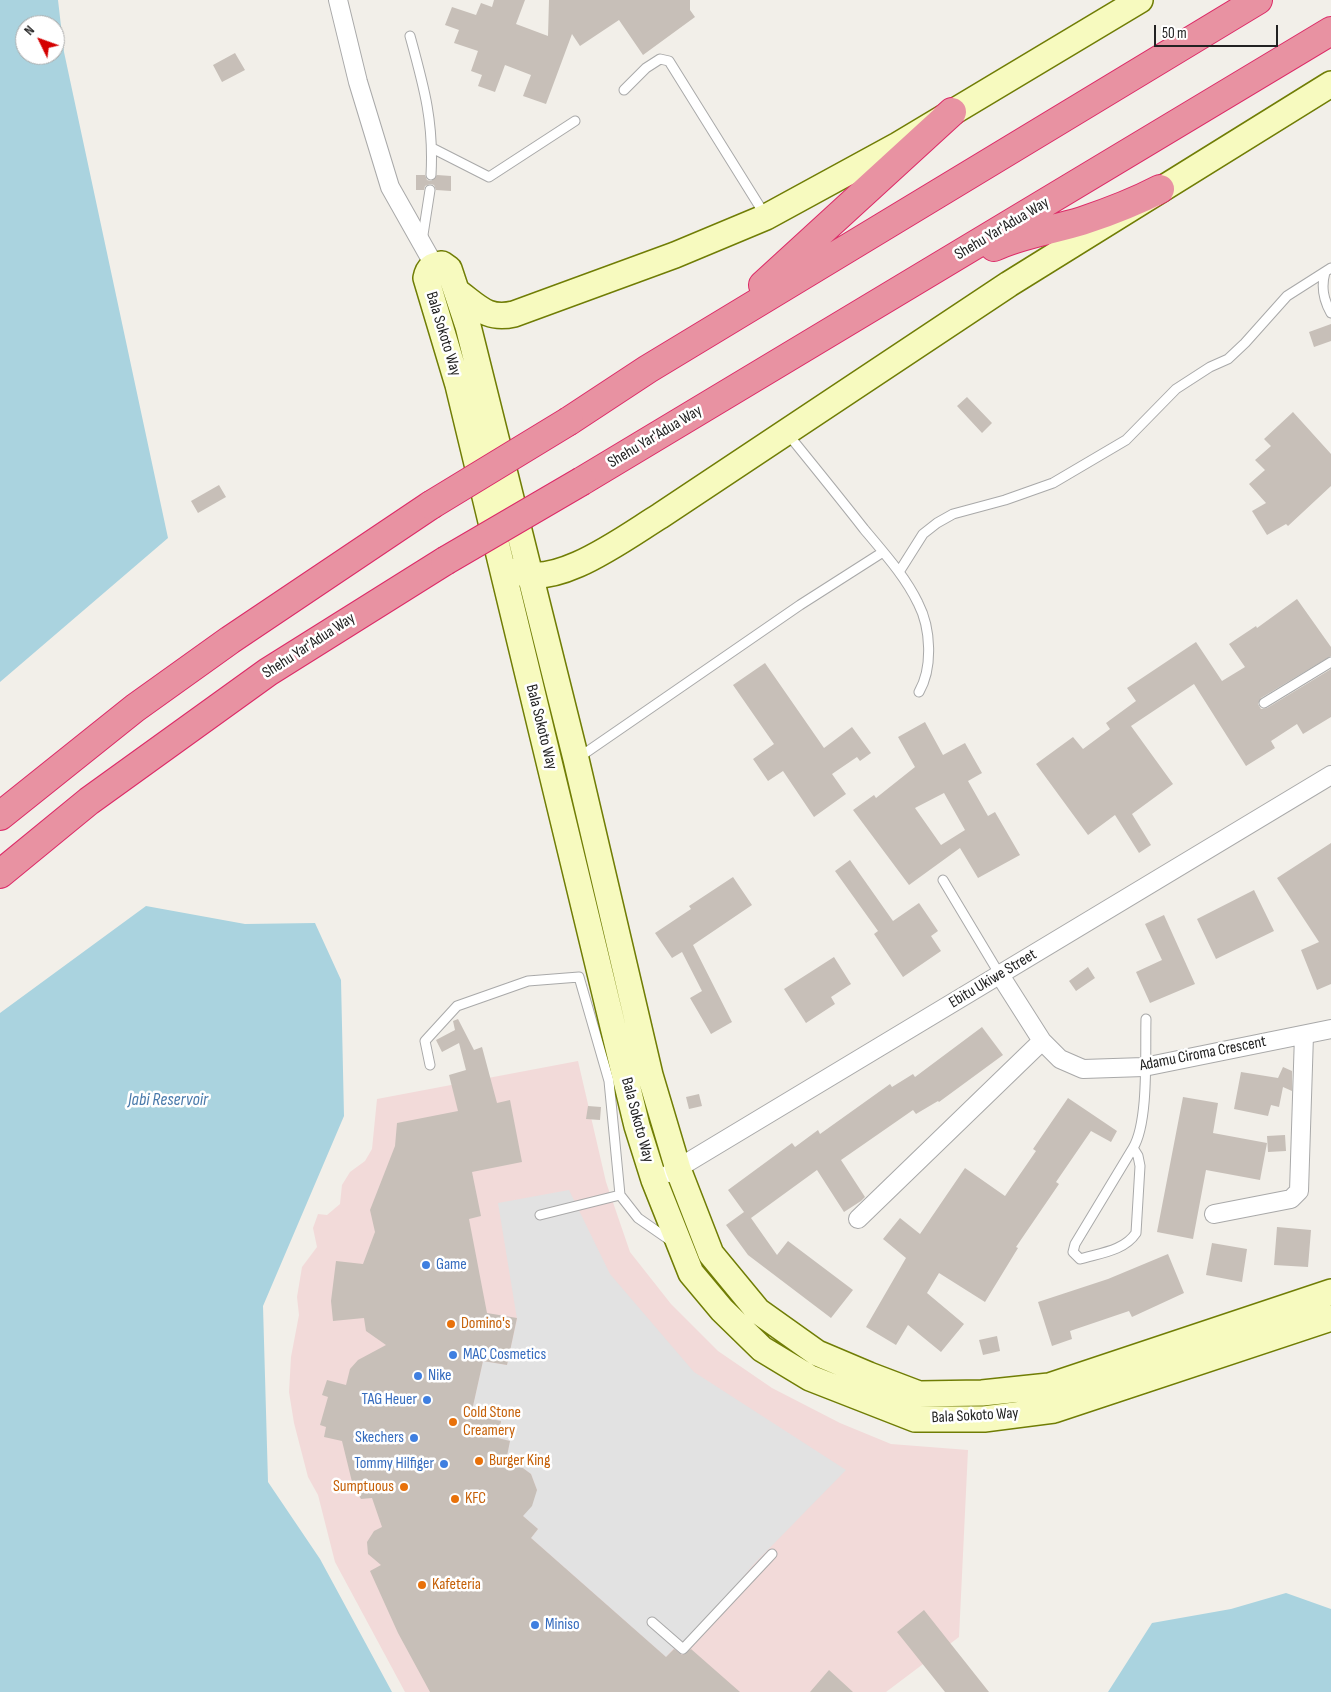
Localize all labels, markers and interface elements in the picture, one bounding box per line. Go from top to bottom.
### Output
north arrow [15,15,65,65]
scale bar [1156,15,1280,47]
text: N [20,22,38,39]
text: 50 m [1162,24,1187,43]
street label: Shehu Yar'Adua Way [951,193,1053,265]
street label: Bala Sokoto Way [421,290,465,378]
street label: Shehu Yar'Adua Way [604,401,706,473]
street label: Shehu Yar'Adua Way [259,609,359,683]
street label: Bala Sokoto Way [521,682,561,772]
street label: Ebitu Ukiwe Street [946,945,1040,1013]
street label: Adamu Ciroma Crescent [1138,1032,1268,1076]
street label: Bala Sokoto Way [616,1075,658,1165]
water label: Jabi Reservoir [128,1089,208,1111]
place label: Game [436,1255,467,1275]
marker: Game [420,1259,432,1271]
place label: Domino's [461,1314,511,1334]
marker: Domino's [445,1318,457,1330]
place label: MAC Cosmetics [463,1345,546,1365]
marker: MAC Cosmetics [447,1349,459,1361]
place label: Nike [428,1366,451,1386]
marker: Nike [412,1370,424,1382]
place label: TAG Heuer [362,1390,417,1410]
marker: TAG Heuer [421,1394,433,1406]
place label: Cold Stone Creamery [463,1403,521,1441]
street label: Bala Sokoto Way [931,1404,1019,1428]
marker: Cold Stone Creamery [447,1416,459,1428]
place label: Skechers [355,1428,404,1448]
marker: Skechers [408,1432,420,1444]
place label: Burger King [489,1451,550,1471]
place label: Tommy Hilfiger [354,1454,434,1474]
marker: Burger King [473,1455,485,1467]
marker: Tommy Hilfiger [438,1458,450,1470]
place label: Sumptuous [333,1477,394,1497]
marker: Sumptuous [398,1481,410,1493]
place label: KFC [465,1489,486,1509]
marker: KFC [449,1493,461,1505]
place label: Kafeteria [432,1575,481,1595]
marker: Kafeteria [416,1579,428,1591]
place label: Miniso [545,1615,580,1635]
marker: Miniso [529,1619,541,1631]

